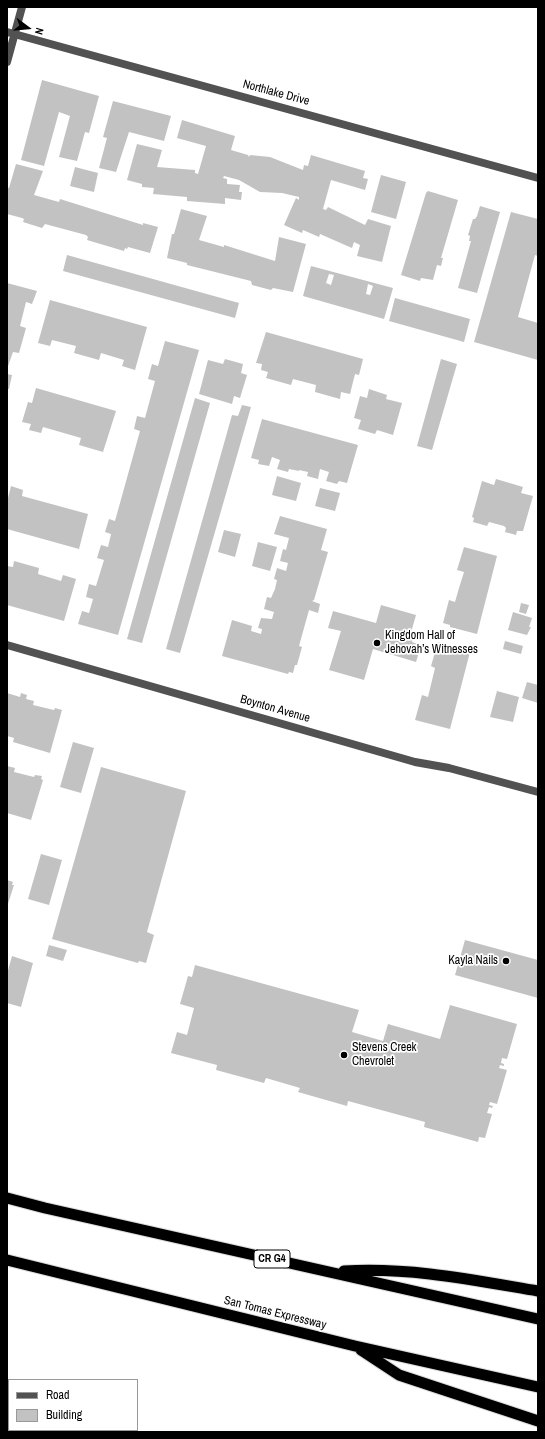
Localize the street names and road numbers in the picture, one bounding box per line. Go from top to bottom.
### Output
street label: Northlake Drive [241,77,311,109]
street label: Boynton Avenue [238,692,312,726]
road number: CR G4 [254,1250,290,1268]
street label: San Tomas Expressway [222,1293,328,1333]

